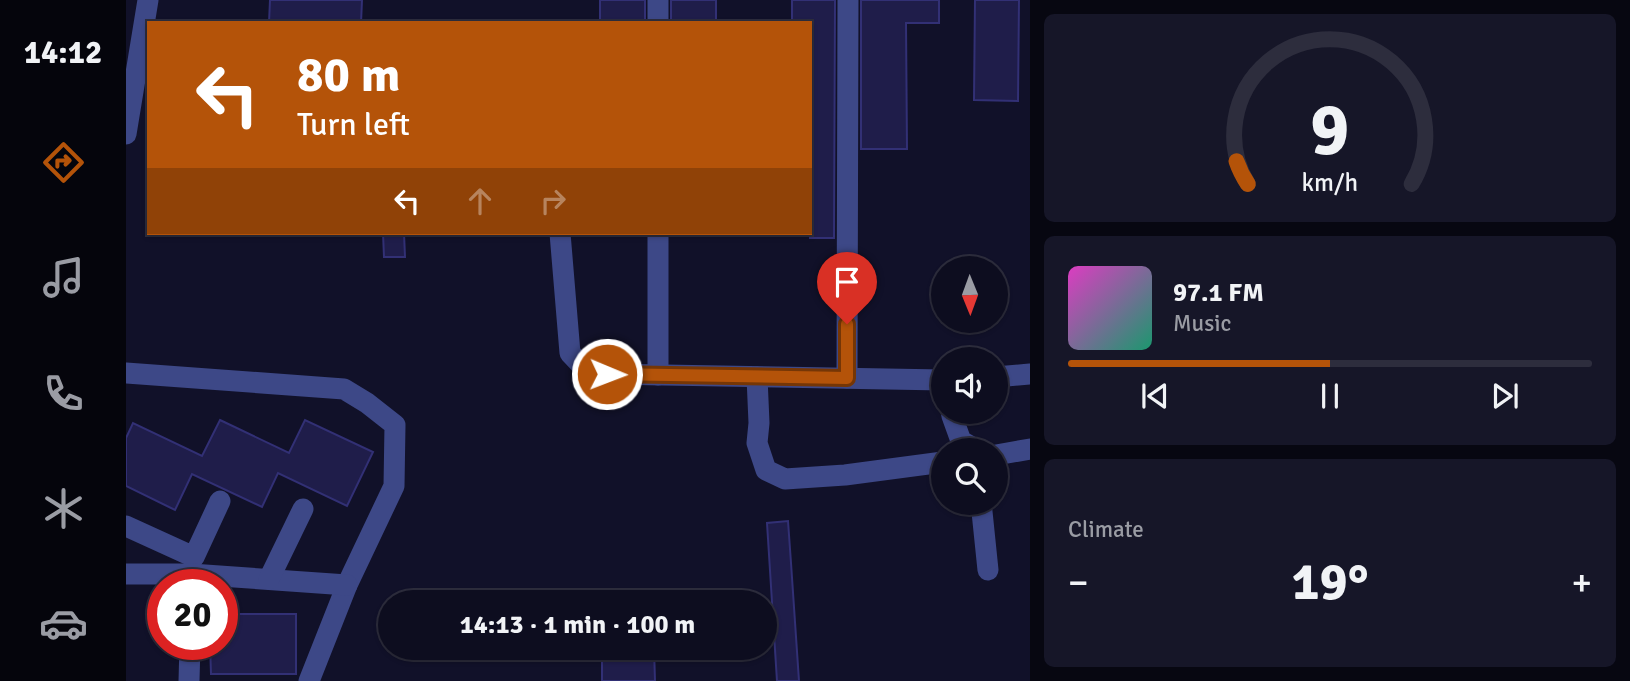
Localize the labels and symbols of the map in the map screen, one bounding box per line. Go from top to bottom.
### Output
pin [817,252,877,324]
north arrow [931,256,1008,332]
position arrow [570,337,644,411]
speed limit sign: 20 [147,569,238,660]

